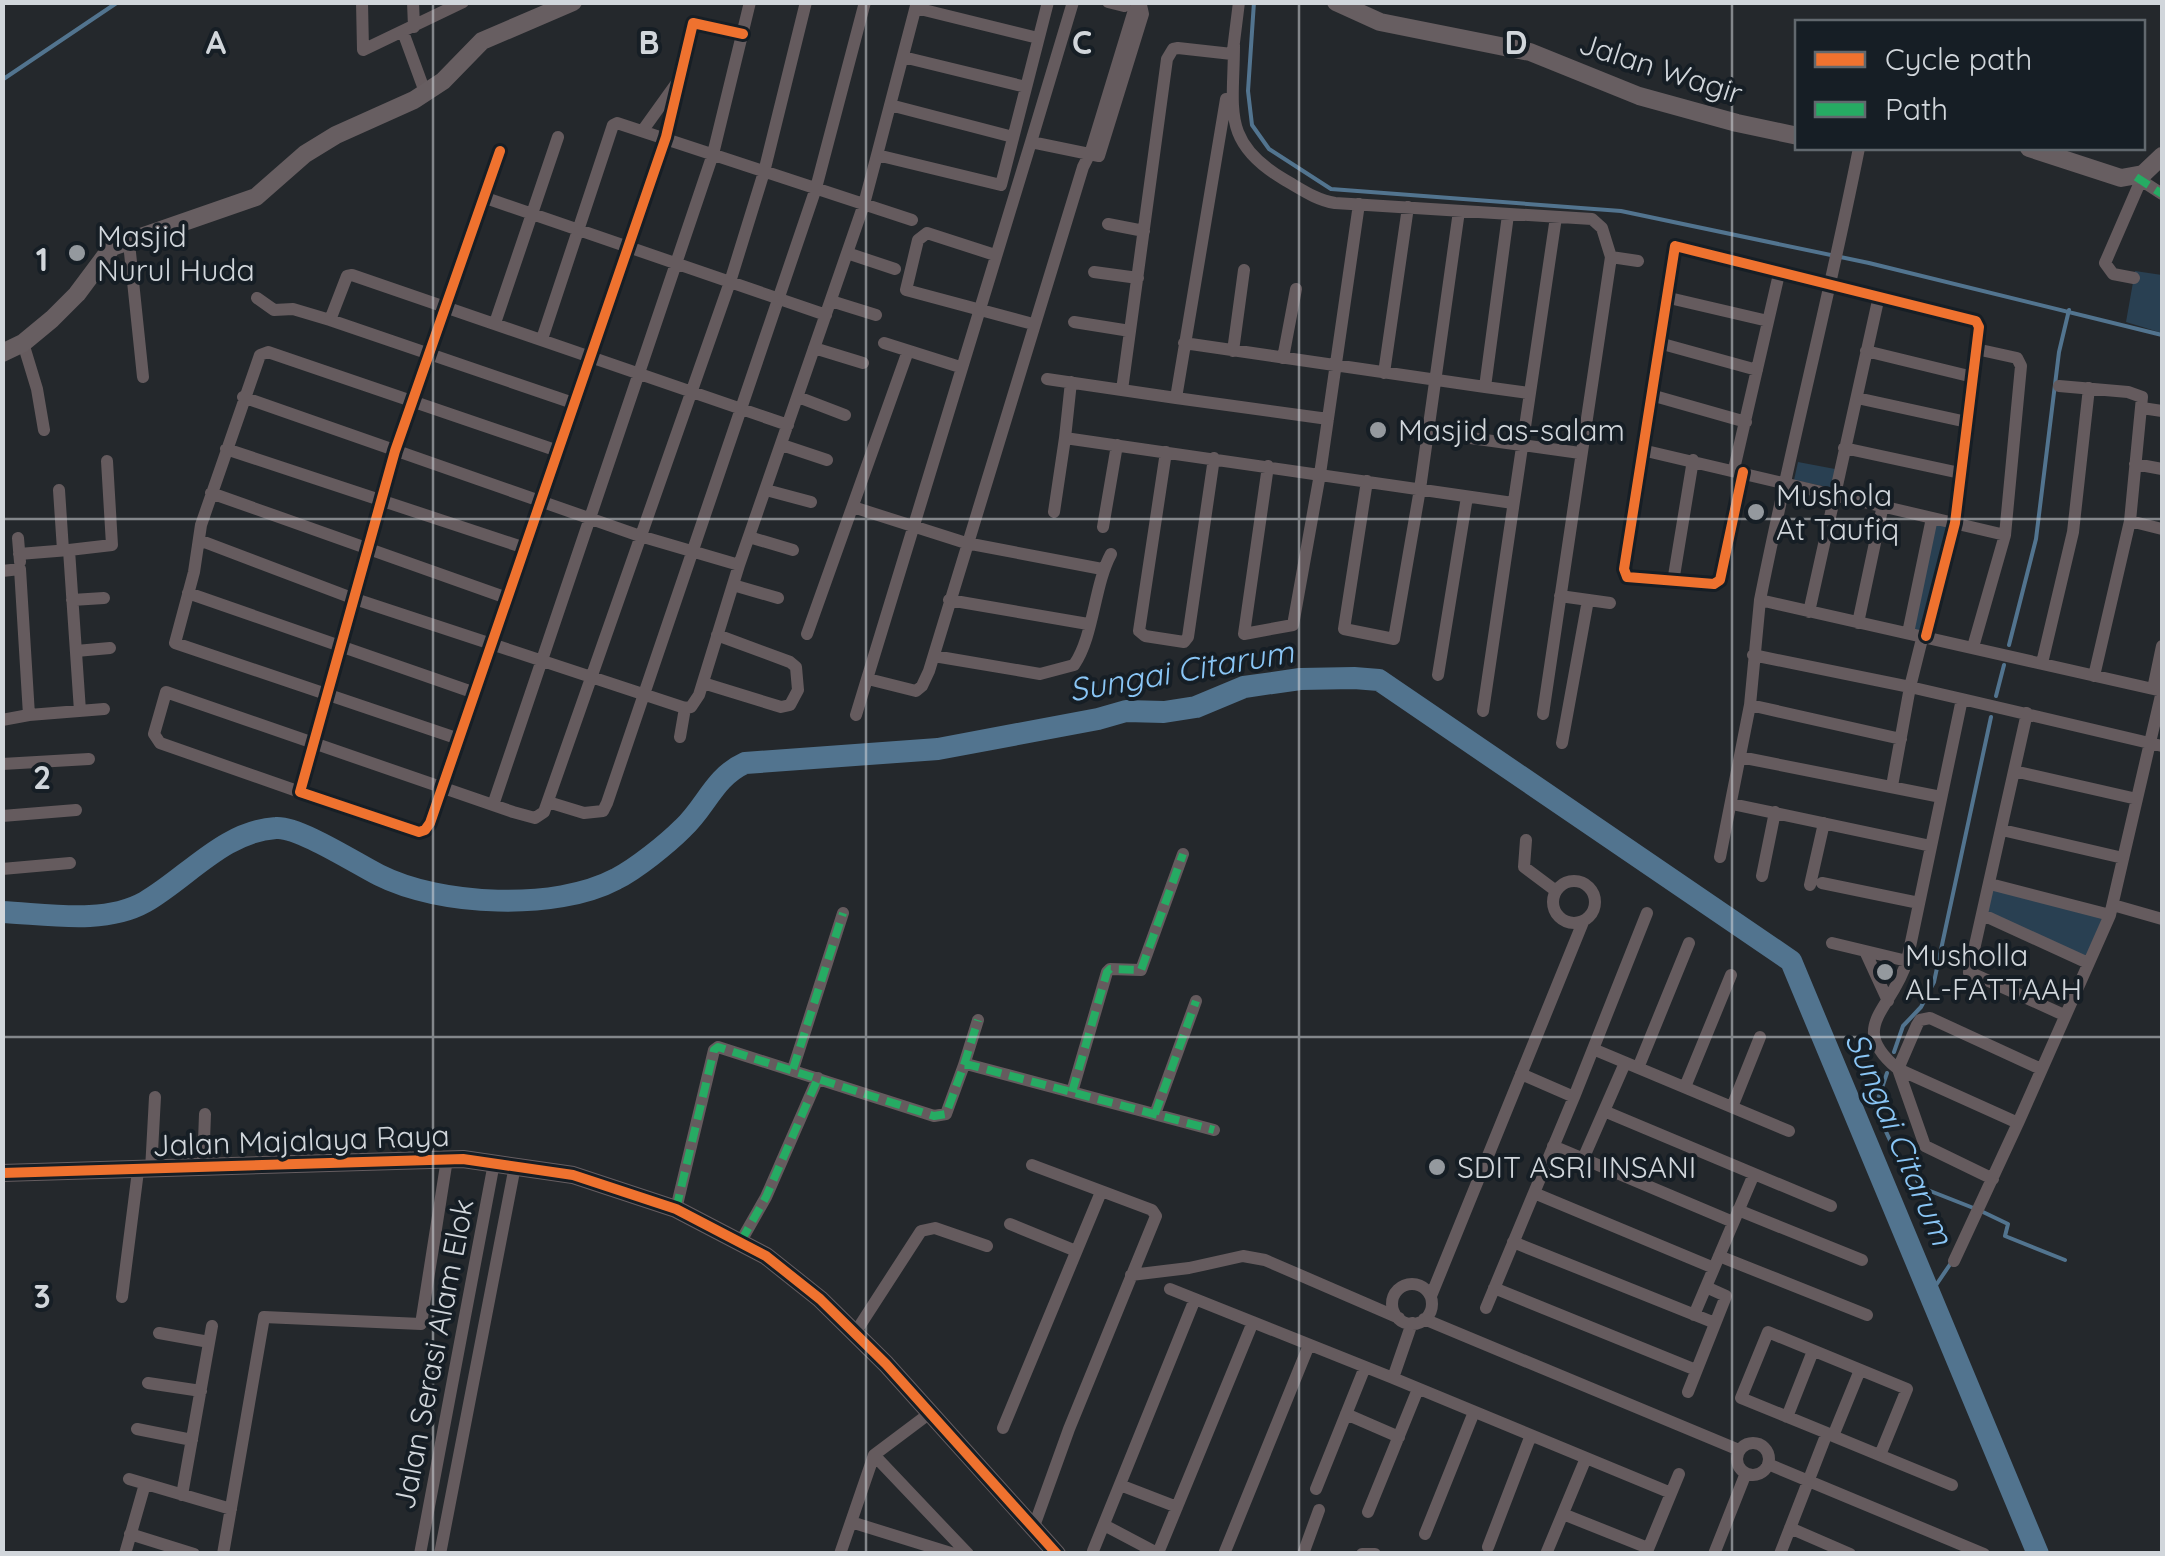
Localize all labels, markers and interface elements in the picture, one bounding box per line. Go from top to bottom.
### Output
legend [1795,20,2145,150]
text: A [206,22,227,62]
text: B [639,22,659,62]
text: C [1072,22,1092,62]
text: D [1505,22,1527,62]
street label: Jalan Wagir [1575,24,1748,112]
text: Cycle path [1885,40,2032,78]
text: Path [1885,90,1948,128]
place label: Masjid Nurul Huda [97,217,255,289]
text: 1 [36,239,48,279]
marker: Masjid Nurul Huda [66,242,88,264]
place label: Masjid as-salam [1398,411,1625,449]
marker: Masjid as-salam [1367,419,1389,441]
place label: Mushola At Taufiq [1776,476,1899,548]
marker: Mushola At Taufiq [1745,501,1767,523]
water label: Sungai Citarum [1066,630,1297,709]
text: 2 [33,757,51,797]
place label: Musholla AL-FATTAAH [1905,936,2082,1008]
marker: Musholla AL-FATTAAH [1874,961,1896,983]
water label: Sungai Citarum [1837,1026,1963,1251]
street label: Jalan Majalaya Raya [152,1116,450,1164]
place label: SDIT ASRI INSANI [1457,1148,1696,1186]
marker: SDIT ASRI INSANI [1426,1156,1448,1178]
street label: Jalan Serasi Alam Elok [384,1195,482,1513]
text: 3 [33,1276,51,1316]

